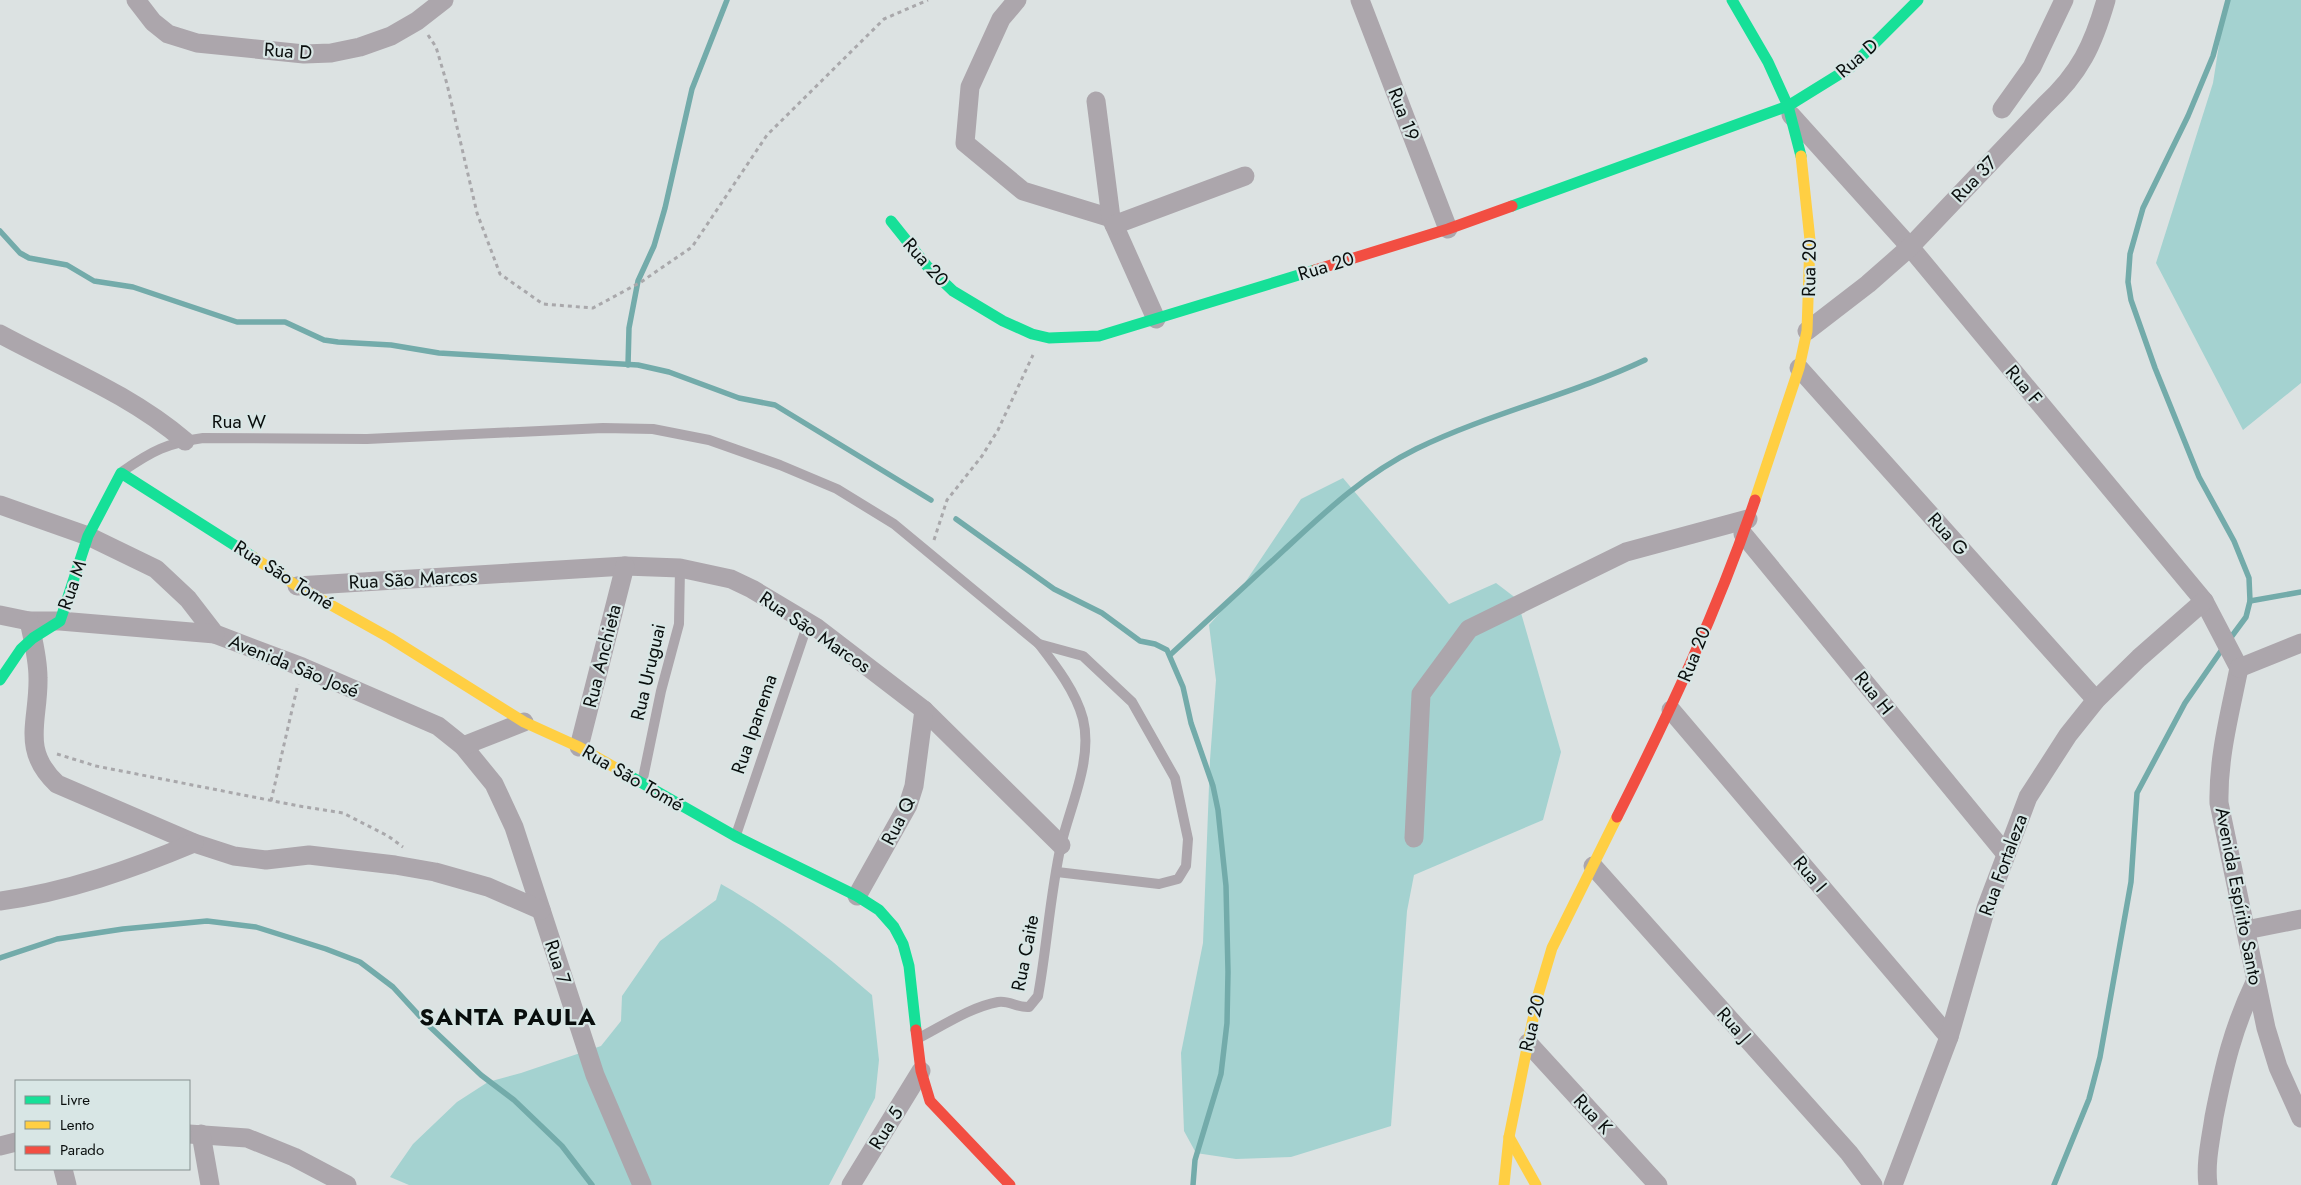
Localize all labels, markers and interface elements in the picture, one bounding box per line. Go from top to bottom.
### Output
street label: Rua D [1830,32,1884,84]
street label: Rua D [263,36,313,66]
street label: Rua 19 [1382,84,1426,144]
street label: Rua 37 [1945,150,2003,208]
street label: Rua 20 [897,232,955,292]
street label: Rua 20 [1795,239,1823,297]
street label: Rua 20 [1294,245,1358,287]
street label: Rua F [1999,359,2049,411]
street label: Rua W [212,408,266,435]
street label: Rua G [1921,506,1975,562]
street label: Rua São Tomé [229,534,339,617]
street label: Rua M [51,557,93,613]
street label: Rua São Marcos [348,562,478,596]
street label: Rua São Marcos [754,585,876,679]
street label: Rua Anchieta [576,602,628,710]
street label: Rua Uruguai [624,621,672,723]
street label: Rua 20 [1671,622,1717,686]
street label: Avenida São José [225,628,363,704]
street label: Rua H [1848,665,1900,721]
street label: Rua Ipanema [724,671,784,777]
street label: Rua São Tomé [577,738,689,818]
street label: Rua Q [875,792,921,850]
street label: Avenida Espírito Santo [2209,805,2269,987]
street label: Rua Fortaleza [1972,810,2034,920]
street label: Rua I [1787,850,1833,898]
street label: Rua Caite [1004,912,1046,993]
street label: Rua 7 [538,936,578,988]
street label: Rua 20 [1512,992,1552,1054]
district label: SANTA PAULA [419,999,597,1034]
street label: Rua J [1711,1001,1757,1049]
legend [15,1080,190,1170]
street label: Rua K [1567,1088,1619,1140]
text: Livre [60,1089,90,1111]
street label: Rua 5 [862,1101,910,1155]
text: Lento [60,1114,94,1136]
text: Parado [60,1139,104,1161]

